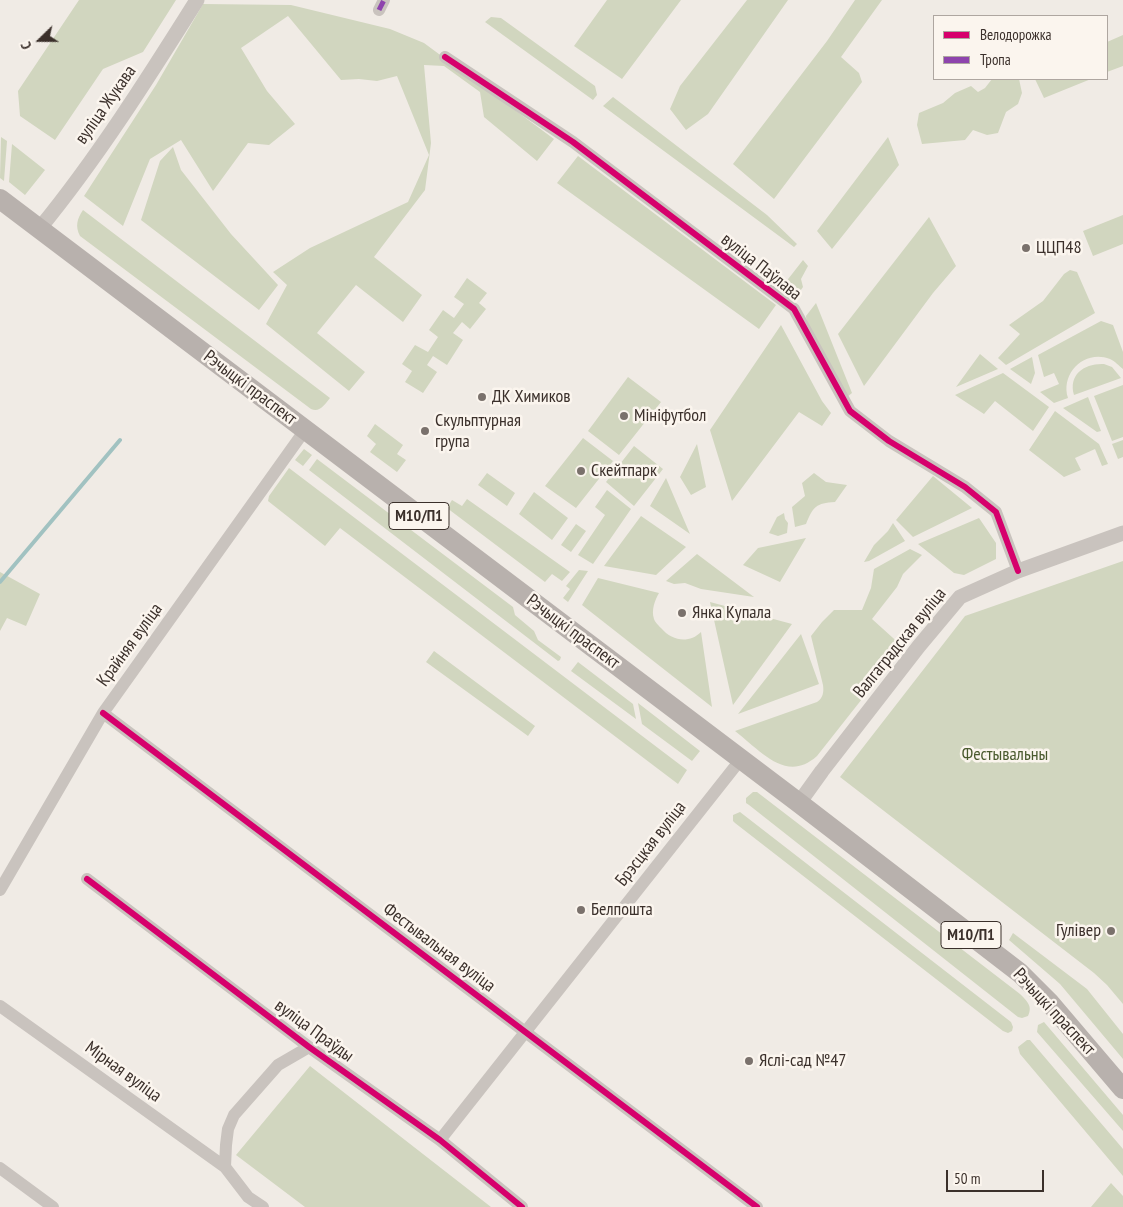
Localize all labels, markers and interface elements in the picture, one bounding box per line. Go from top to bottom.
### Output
north arrow [15,15,65,65]
legend [933,15,1108,80]
text: Велодорожка [980,25,1051,44]
text: С [17,39,36,52]
text: Тропа [980,50,1011,69]
street label: вуліца Жукава [71,62,141,148]
street label: вуліца Паўлава [716,229,806,305]
place label: ЦЦП48 [1036,237,1082,259]
marker: ЦЦП48 [1020,242,1032,254]
street label: Рэчыцкі праспект [199,346,301,430]
place label: ДК Химиков [492,386,570,408]
marker: ДК Химиков [476,391,488,403]
place label: Мініфутбол [634,405,706,427]
place label: Скульптурная група [435,410,521,452]
marker: Мініфутбол [618,410,630,422]
marker: Скульптурная група [419,425,431,437]
place label: Скейтпарк [591,460,657,482]
marker: Скейтпарк [575,465,587,477]
road number: М10/П1 [389,502,449,530]
street label: Валгаградская вуліца [849,584,951,702]
street label: Рэчыцкі праспект [522,590,624,674]
street label: Крайняя вуліца [93,599,167,691]
place label: Янка Купала [692,602,771,624]
marker: Янка Купала [676,607,688,619]
park label: Фестывальны [962,744,1048,766]
street label: Брэсцкая вуліца [611,797,691,891]
street label: Фестывальная вуліца [379,899,499,997]
place label: Белпошта [591,899,653,921]
marker: Белпошта [575,904,587,916]
place label: Гулівер [1056,920,1101,942]
road number: М10/П1 [941,922,1001,948]
marker: Гулівер [1105,925,1117,937]
street label: Рэчыцкі праспект [1008,964,1100,1060]
street label: вуліца Праўды [270,995,358,1067]
street label: Мірная вуліца [81,1037,165,1107]
place label: Яслі-сад №47 [759,1050,846,1072]
marker: Яслі-сад №47 [743,1055,755,1067]
scale bar [948,1160,1046,1192]
text: 50 m [954,1169,980,1188]

